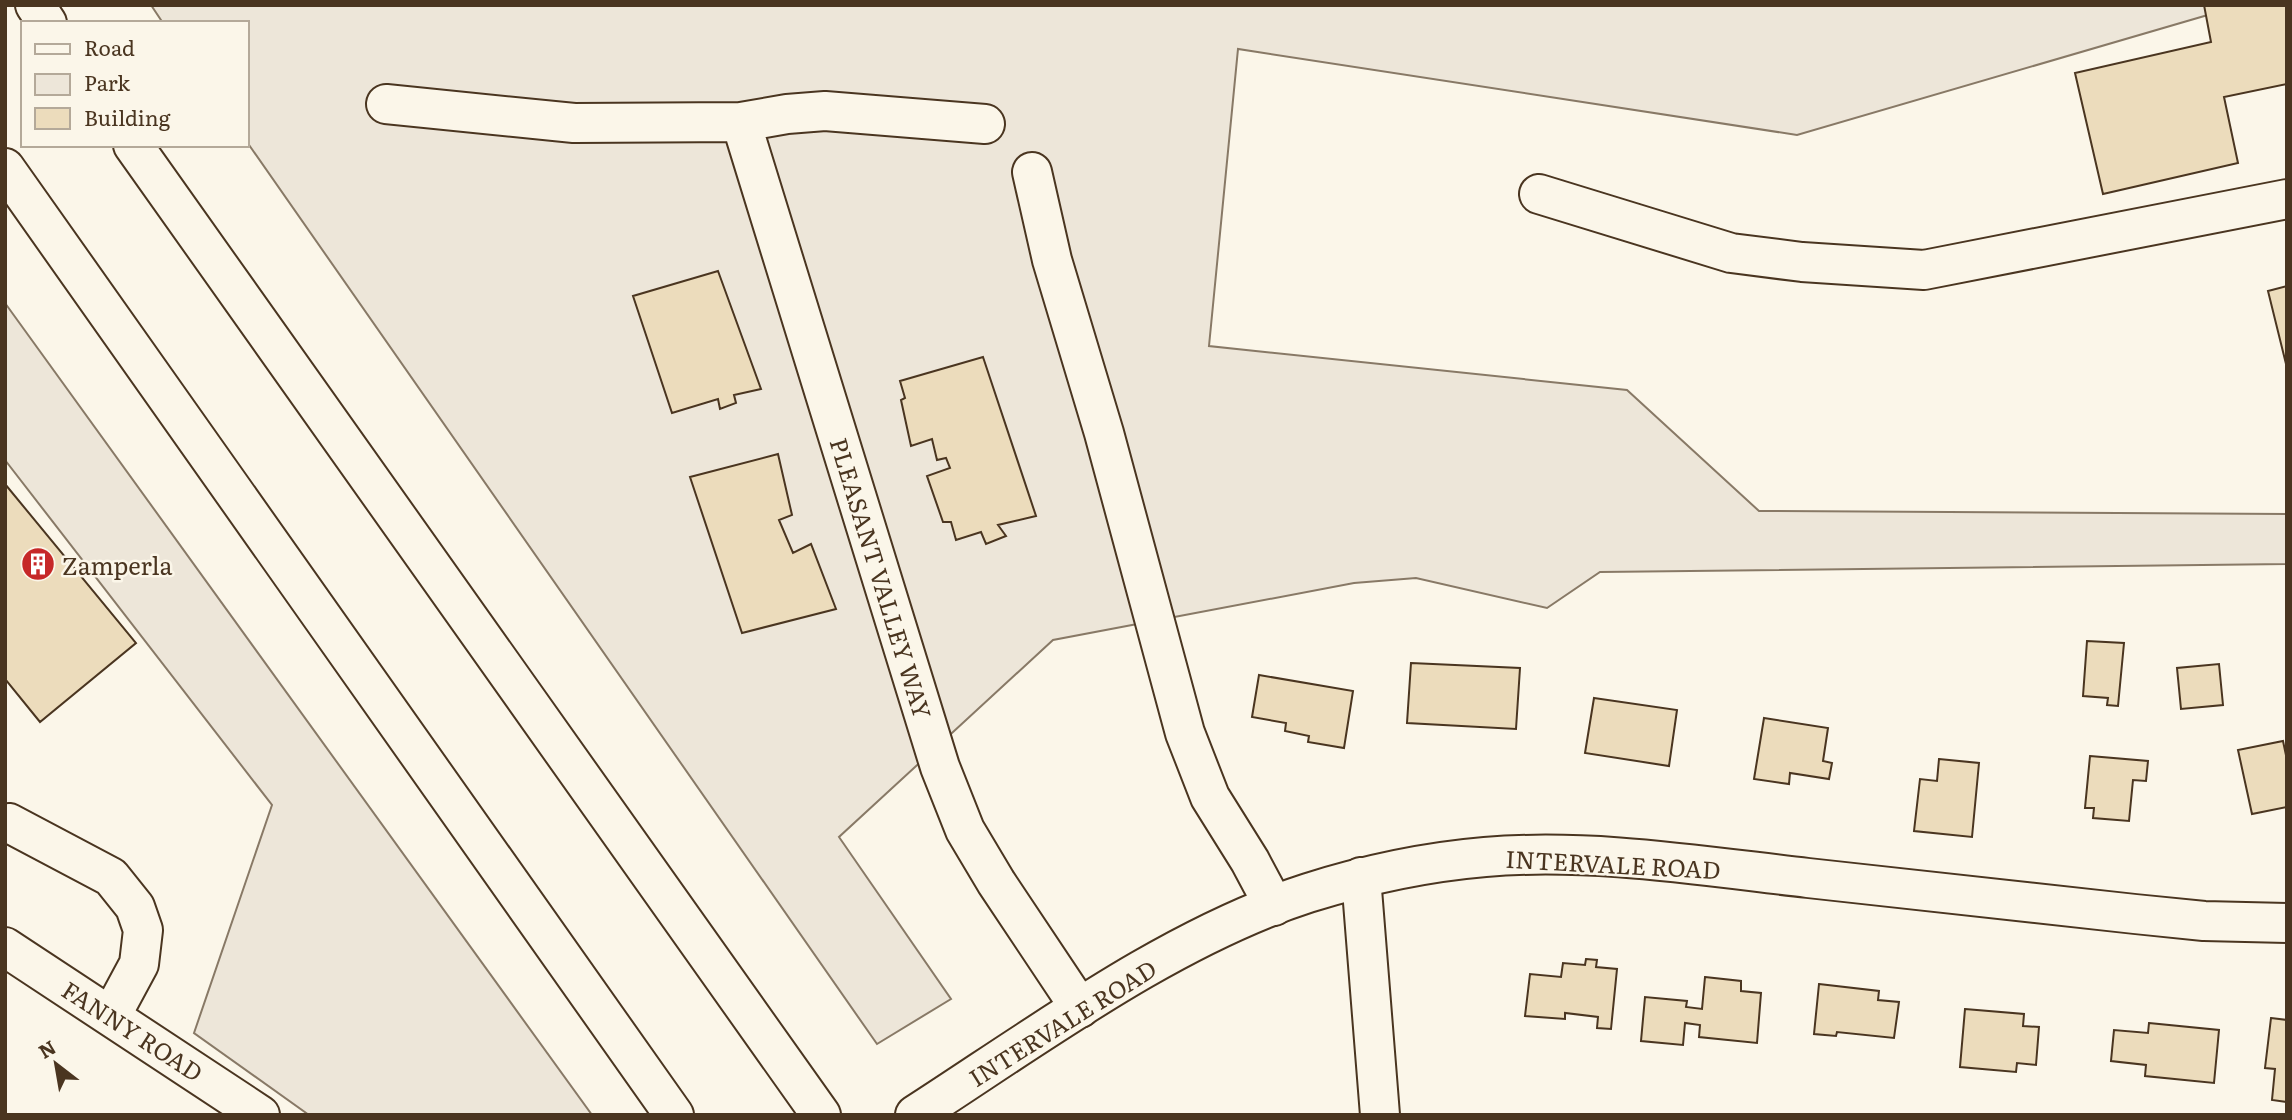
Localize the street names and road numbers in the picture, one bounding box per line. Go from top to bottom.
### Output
street label: PLEASANT VALLEY WAY [823,433,941,723]
street label: INTERVALE ROAD [1505,840,1721,886]
street label: INTERVALE ROAD [961,950,1163,1094]
street label: FANNY ROAD [56,971,210,1089]

